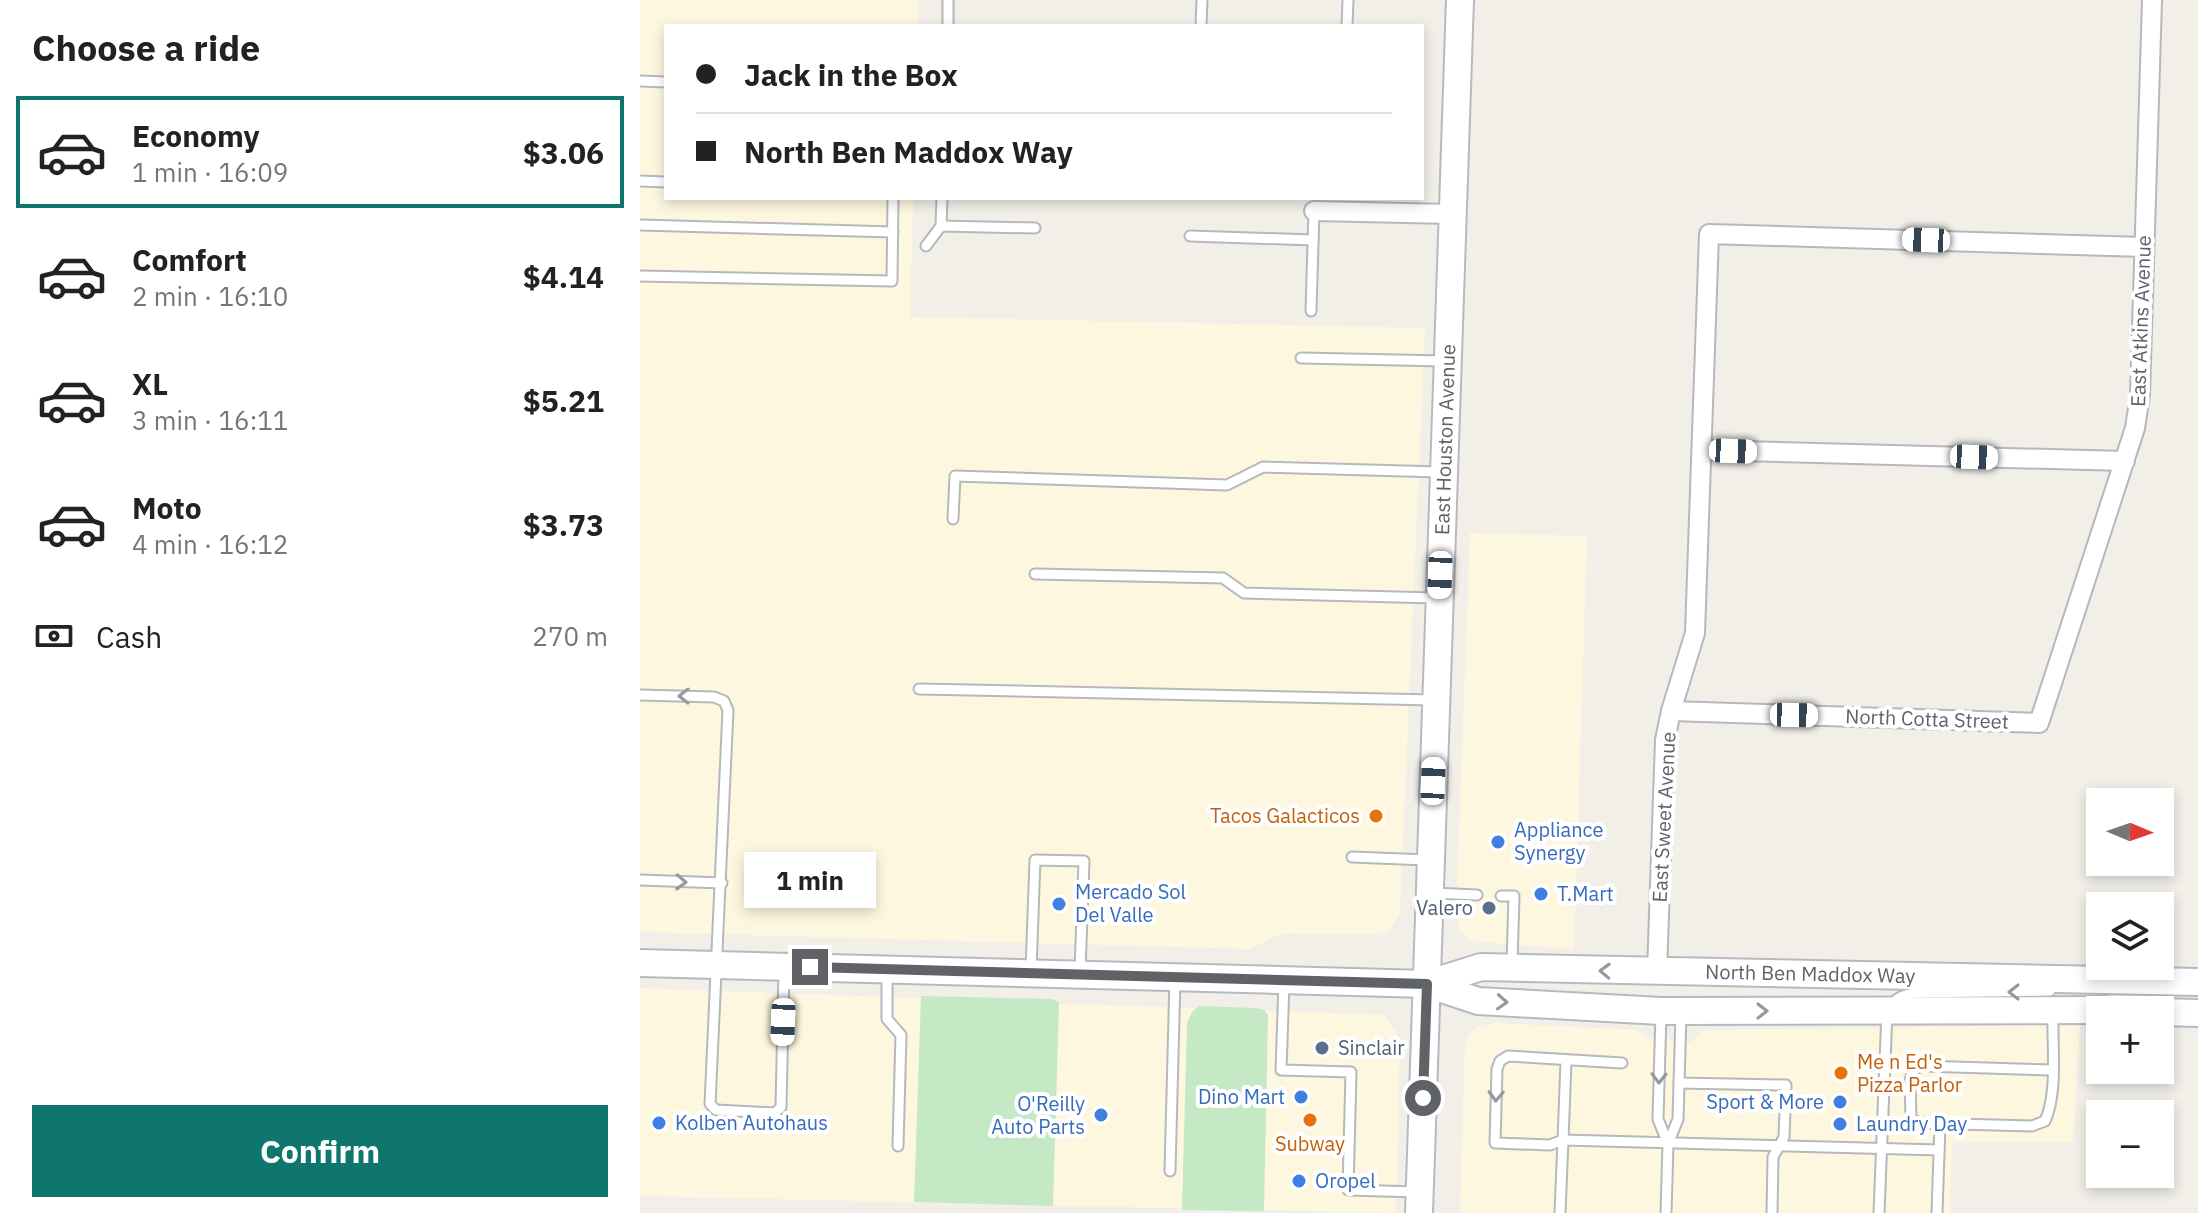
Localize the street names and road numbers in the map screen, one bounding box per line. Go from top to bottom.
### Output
street label: East Atkins Avenue [2124,235,2157,407]
street label: East Houston Avenue [1428,343,1461,535]
street label: North Cotta Street [1845,702,2009,735]
street label: East Sweet Avenue [1646,731,1681,903]
street label: North Ben Maddox Way [1705,958,1916,989]

